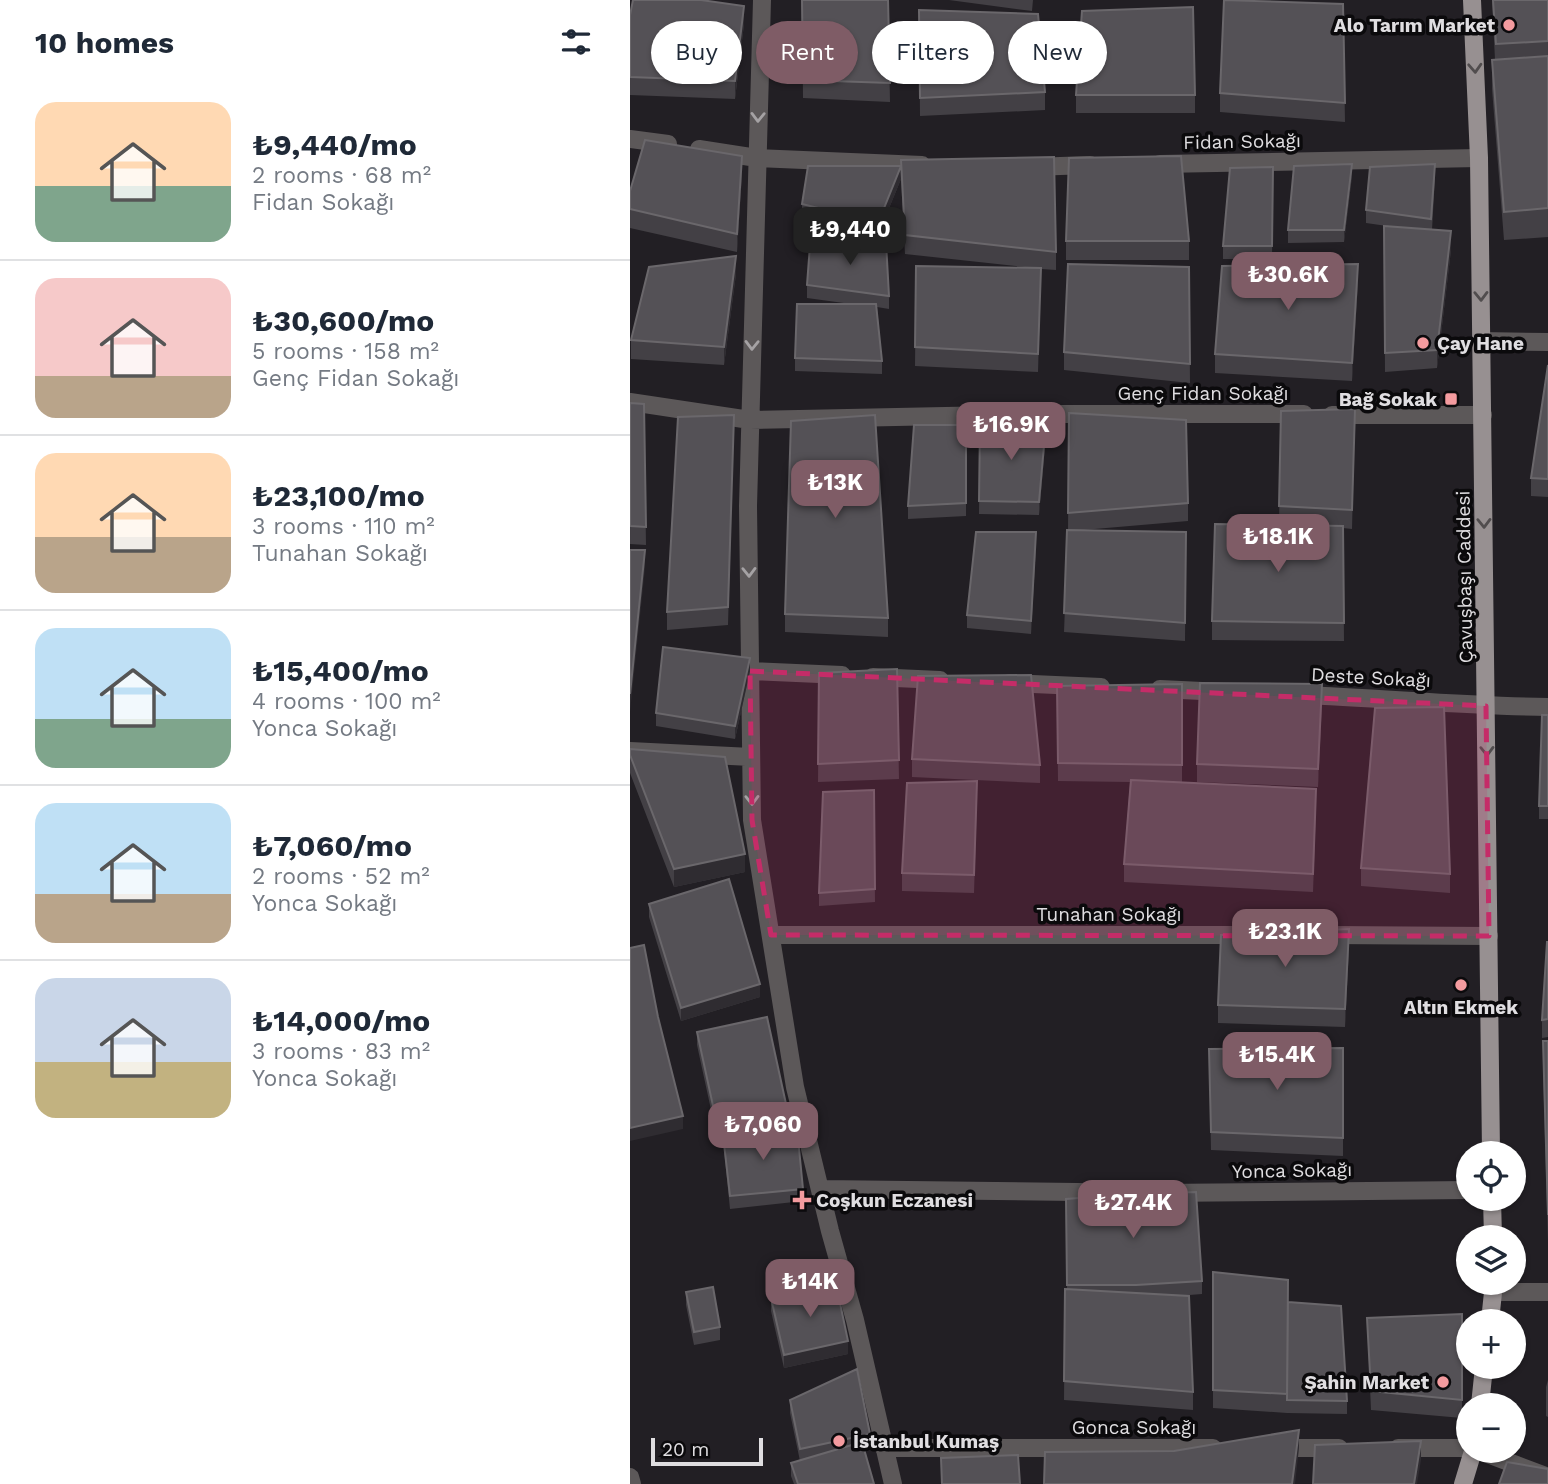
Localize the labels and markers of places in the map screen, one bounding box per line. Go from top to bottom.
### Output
place label: Alo Tarım Market [1334,14,1496,37]
marker: Alo Tarım Market [1501,17,1517,33]
pin: ₺9,440 [793,208,907,267]
pin: ₺30.6K [1231,252,1345,312]
place label: Çay Hane [1437,332,1524,355]
marker: Çay Hane [1415,335,1431,351]
place label: Bağ Sokak [1339,388,1437,411]
marker: Bağ Sokak [1443,391,1459,407]
pin: ₺16.9K [954,402,1068,462]
pin: ₺13K [794,461,876,520]
pin: ₺18.1K [1221,514,1335,574]
pin: ₺23.1K [1228,909,1342,969]
marker: Altın Ekmek [1453,977,1469,993]
place label: Altın Ekmek [1404,996,1518,1019]
pin: ₺15.4K [1220,1032,1334,1092]
pin: ₺7,060 [706,1102,820,1162]
pin: ₺27.4K [1076,1180,1190,1240]
place label: Coşkun Eczanesi [816,1189,973,1212]
marker: Coşkun Eczanesi [794,1192,810,1208]
pin: ₺14K [769,1260,851,1319]
place label: Şahin Market [1304,1371,1430,1394]
marker: Şahin Market [1435,1374,1451,1390]
place label: İstanbul Kumaş [853,1430,999,1453]
marker: İstanbul Kumaş [831,1433,847,1449]

